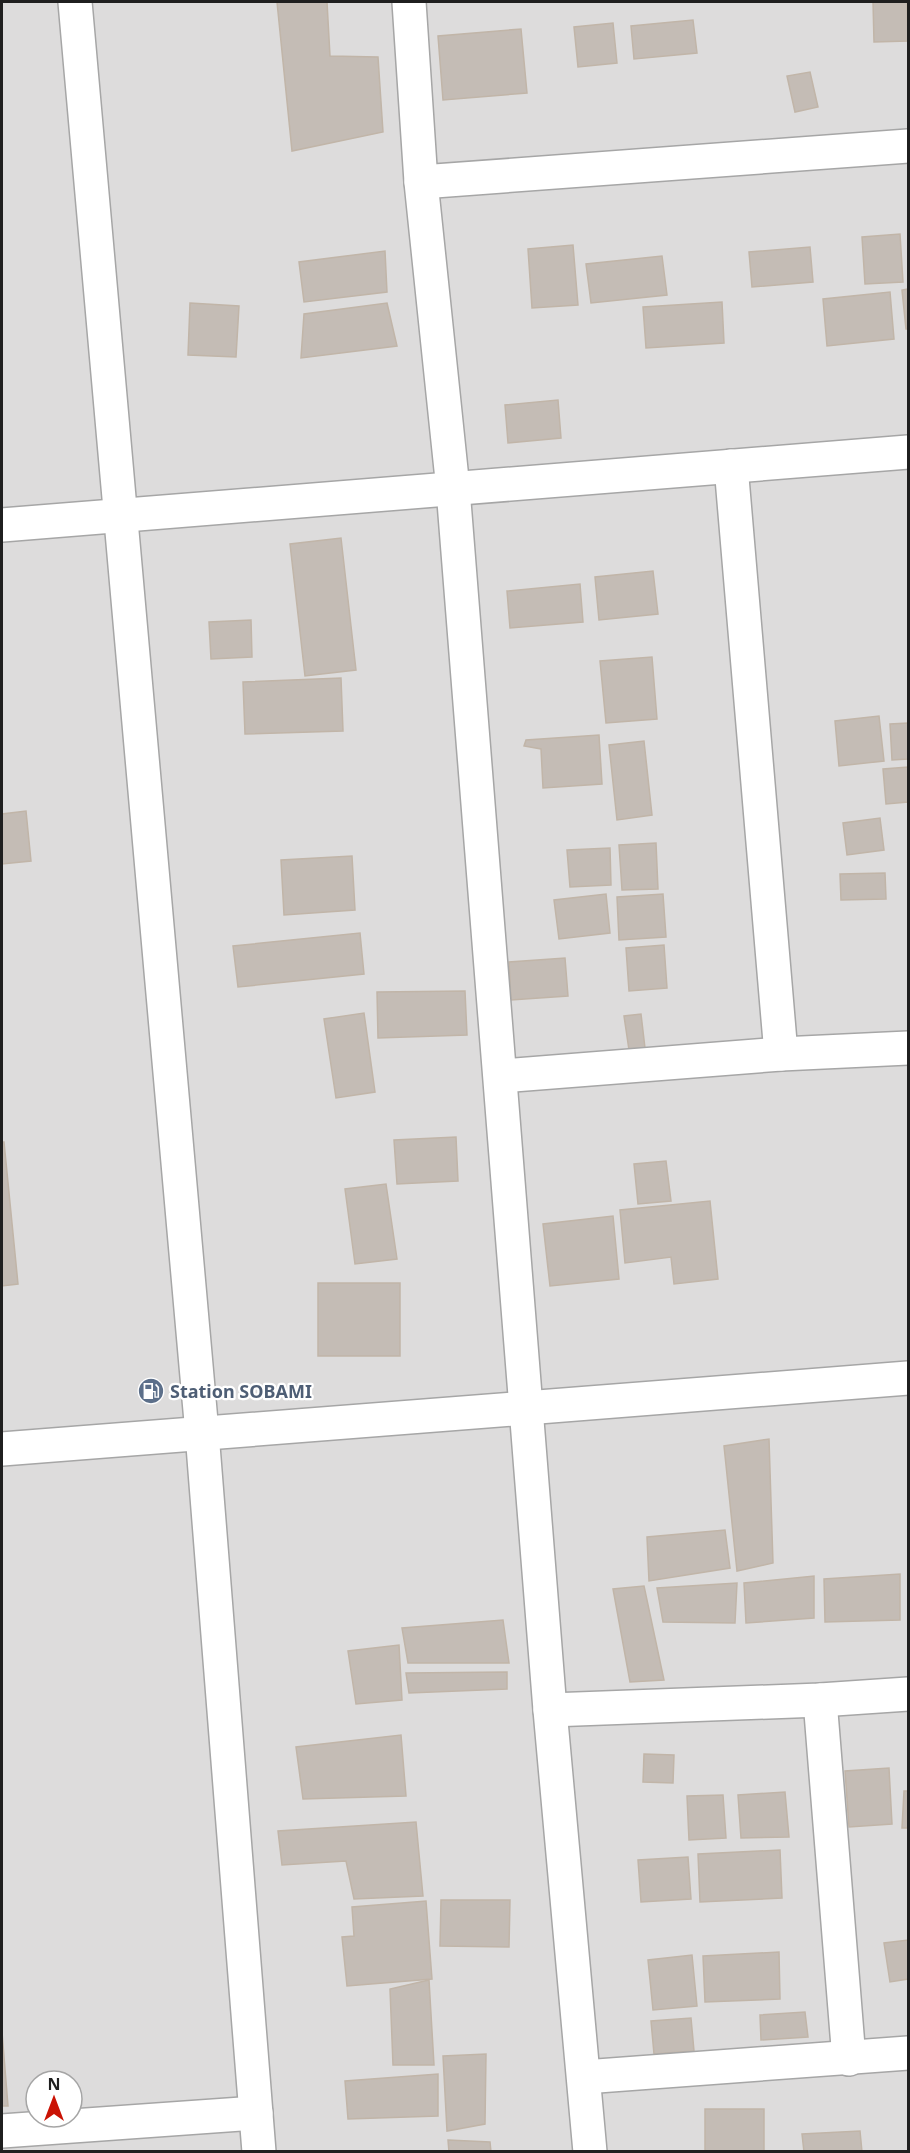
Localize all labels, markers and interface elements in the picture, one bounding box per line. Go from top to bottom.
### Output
fuel station icon: Station SOBAMI [136,1376,166,1406]
place label: Station SOBAMI [170,1379,312,1403]
north arrow [24,2069,84,2129]
text: N [47,2073,61,2095]

